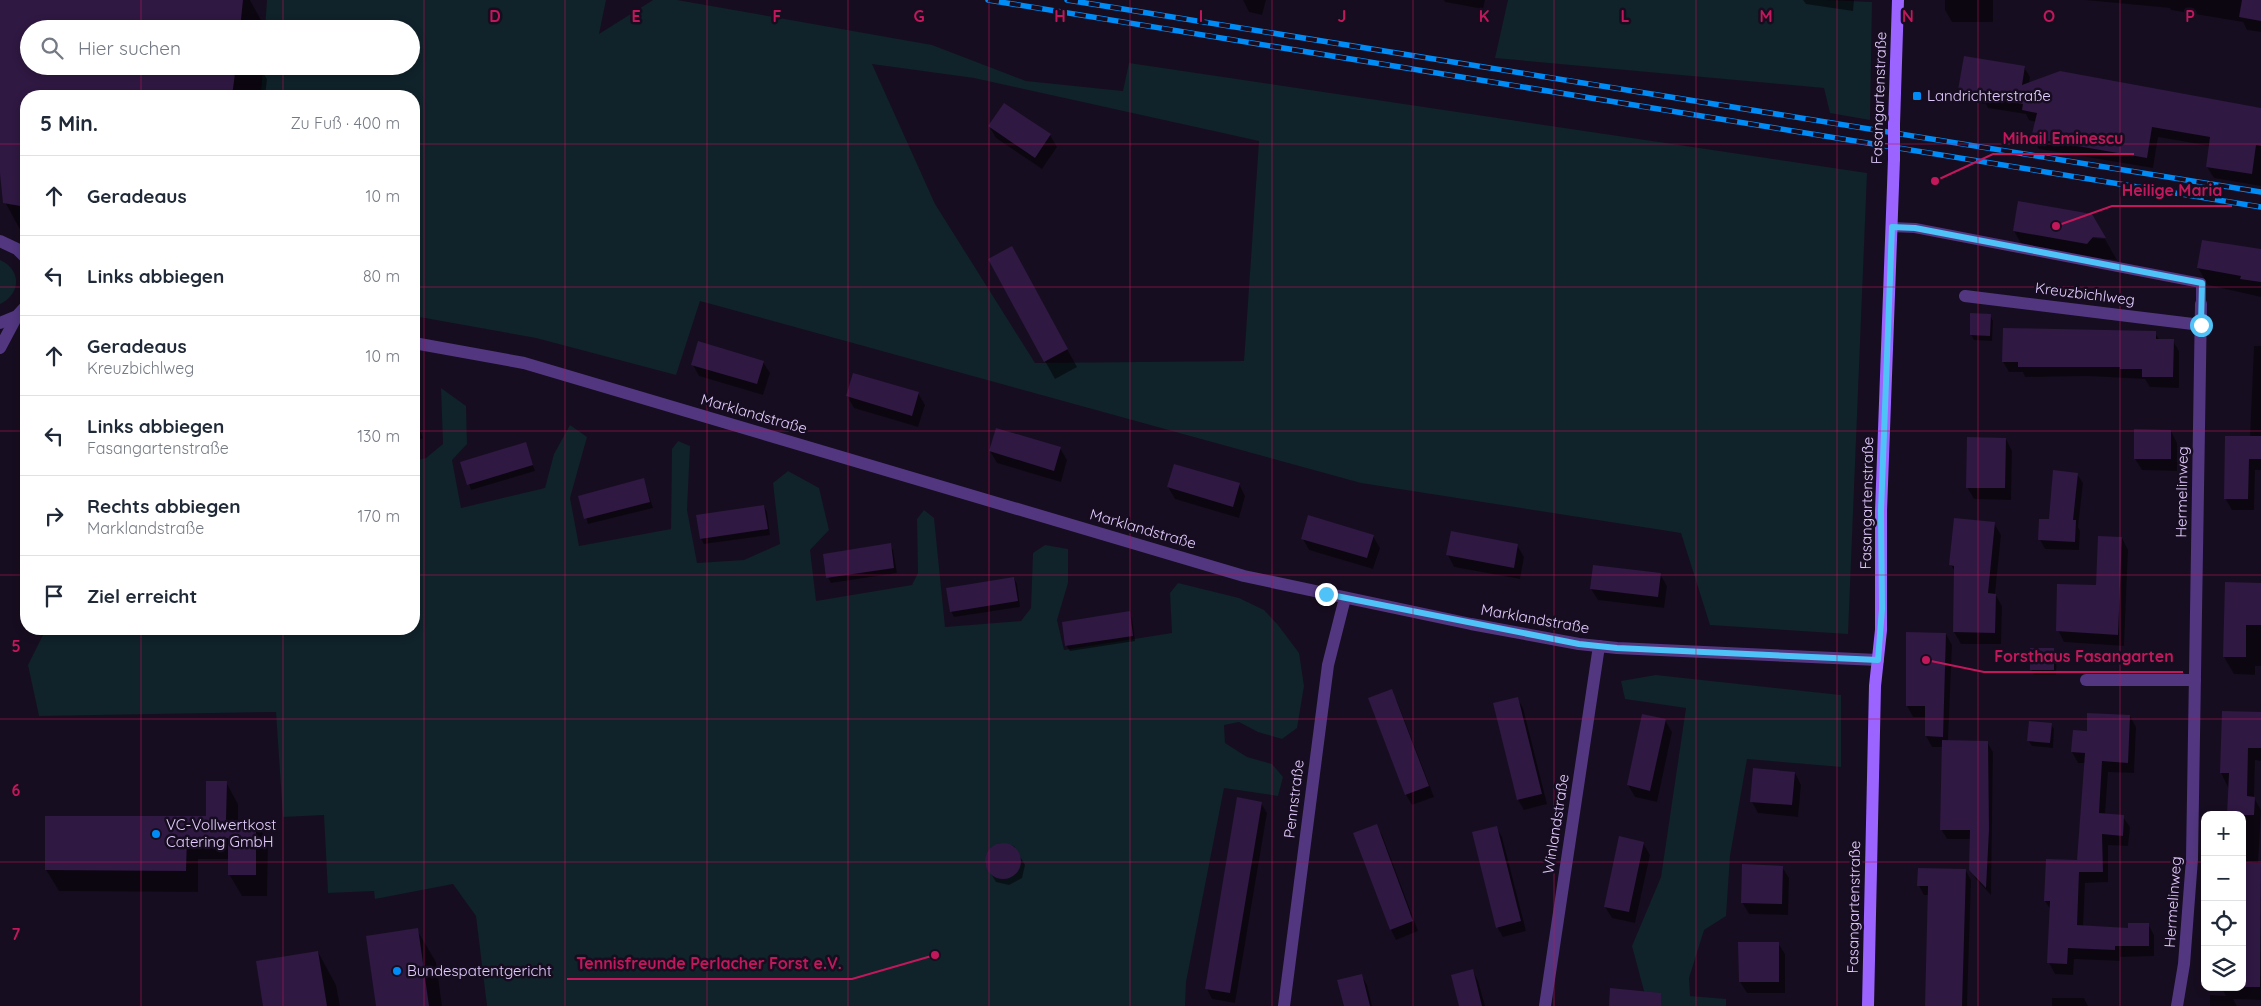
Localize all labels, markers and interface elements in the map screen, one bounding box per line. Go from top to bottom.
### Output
text: D [489,6,501,26]
text: E [631,6,641,26]
text: F [773,6,782,26]
text: G [913,6,925,26]
text: H [1054,6,1066,26]
text: I [1199,6,1203,26]
text: J [1338,6,1346,26]
text: K [1479,6,1489,26]
text: L [1621,6,1630,26]
text: M [1759,6,1773,26]
text: N [1902,6,1914,26]
text: O [2043,6,2055,26]
text: P [2185,6,2195,26]
search box [20,20,420,75]
street label: Fasangartenstraße [1867,31,1890,165]
icon: search [38,34,66,62]
text: Hier suchen [78,36,181,60]
place label: Landrichterstraße [1927,86,2051,105]
marker: Landrichterstraße [1911,90,1923,102]
text: 5 Min. [40,110,98,136]
text: Zu Fuß · 400 m [290,113,400,133]
callout: Mihail Eminescu [1993,123,2134,154]
text: Mihail Eminescu [2003,128,2123,148]
callout: Heilige Maria [2112,175,2232,206]
text: Heilige Maria [2122,180,2222,200]
icon: ahead [40,182,68,210]
text: Geradeaus [87,184,187,208]
text: 10 m [366,186,400,206]
icon: left [40,262,68,290]
text: Links abbiegen [87,264,224,288]
text: 80 m [363,266,400,286]
street label: Kreuzbichlweg [2034,278,2136,309]
route start [2190,314,2213,337]
text: Geradeaus [87,334,187,358]
icon: ahead [40,342,68,370]
text: 10 m [366,346,400,366]
text: Kreuzbichlweg [87,358,194,378]
street label: Marklandstraße [699,389,810,438]
text: Links abbiegen [87,414,224,438]
icon: left [40,422,68,450]
text: 130 m [357,426,400,446]
street label: Fasangartenstraße [1856,436,1877,570]
text: Fasangartenstraße [87,438,229,458]
street label: Hermelinweg [2171,446,2192,538]
text: Rechts abbiegen [87,494,240,518]
icon: right [40,502,68,530]
street label: Marklandstraße [1088,504,1199,553]
text: 170 m [357,506,400,526]
text: Marklandstraße [87,518,204,538]
icon: arrive [40,582,68,610]
route end [1315,583,1338,606]
text: Ziel erreicht [87,584,197,608]
street label: Marklandstraße [1479,600,1591,637]
text: 5 [11,636,21,656]
callout: Forsthaus Fasangarten [1984,641,2183,672]
text: Forsthaus Fasangarten [1994,646,2174,666]
street label: Pennstraße [1279,759,1308,839]
street label: Winlandstraße [1538,773,1573,875]
text: 6 [12,780,21,800]
map controls [2201,811,2246,991]
button: + [2201,811,2246,856]
place label: VC-Vollwertkost Catering GmbH [166,815,276,851]
marker: VC-Vollwertkost Catering GmbH [150,828,162,840]
street label: Fasangartenstraße [1843,840,1864,974]
street label: Hermelinweg [2160,856,2185,948]
button: − [2201,856,2246,901]
button: locate [2201,901,2246,946]
text: 7 [12,924,21,944]
button: layers [2201,946,2246,991]
callout: Tennisfreunde Perlacher Forst e.V. [567,948,852,979]
text: Tennisfreunde Perlacher Forst e.V. [576,953,842,973]
place label: Bundespatentgericht [407,961,552,980]
marker: Bundespatentgericht [391,965,403,977]

